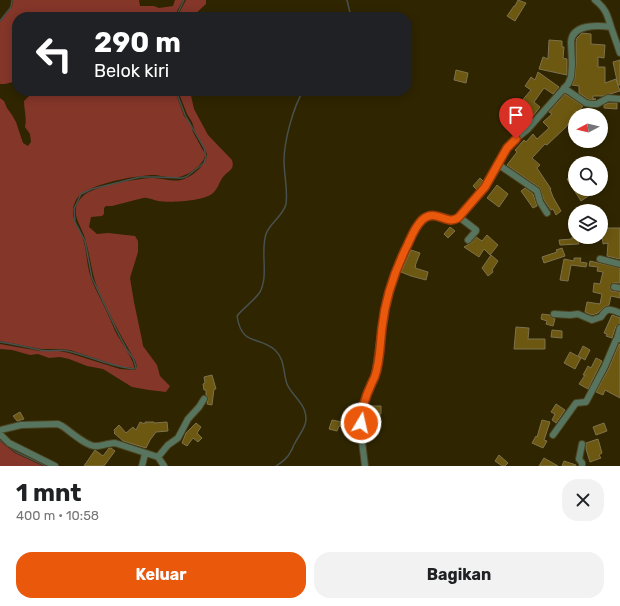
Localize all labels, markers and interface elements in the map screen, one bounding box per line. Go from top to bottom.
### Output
text: 290 m [94,26,181,59]
icon: left [28,28,80,80]
text: Belok kiri [94,60,169,82]
pin [499,98,533,139]
icon: arrive [505,104,527,126]
north arrow [568,108,608,148]
map controls [568,108,608,244]
button: search [568,156,608,196]
button: layers [568,204,608,244]
position arrow [340,402,382,444]
text: 1 mnt [16,479,82,507]
button: close [562,479,604,521]
text: 400 m · 10:58 [16,508,99,523]
button: Keluar [16,552,306,598]
button: Bagikan [314,552,604,598]

